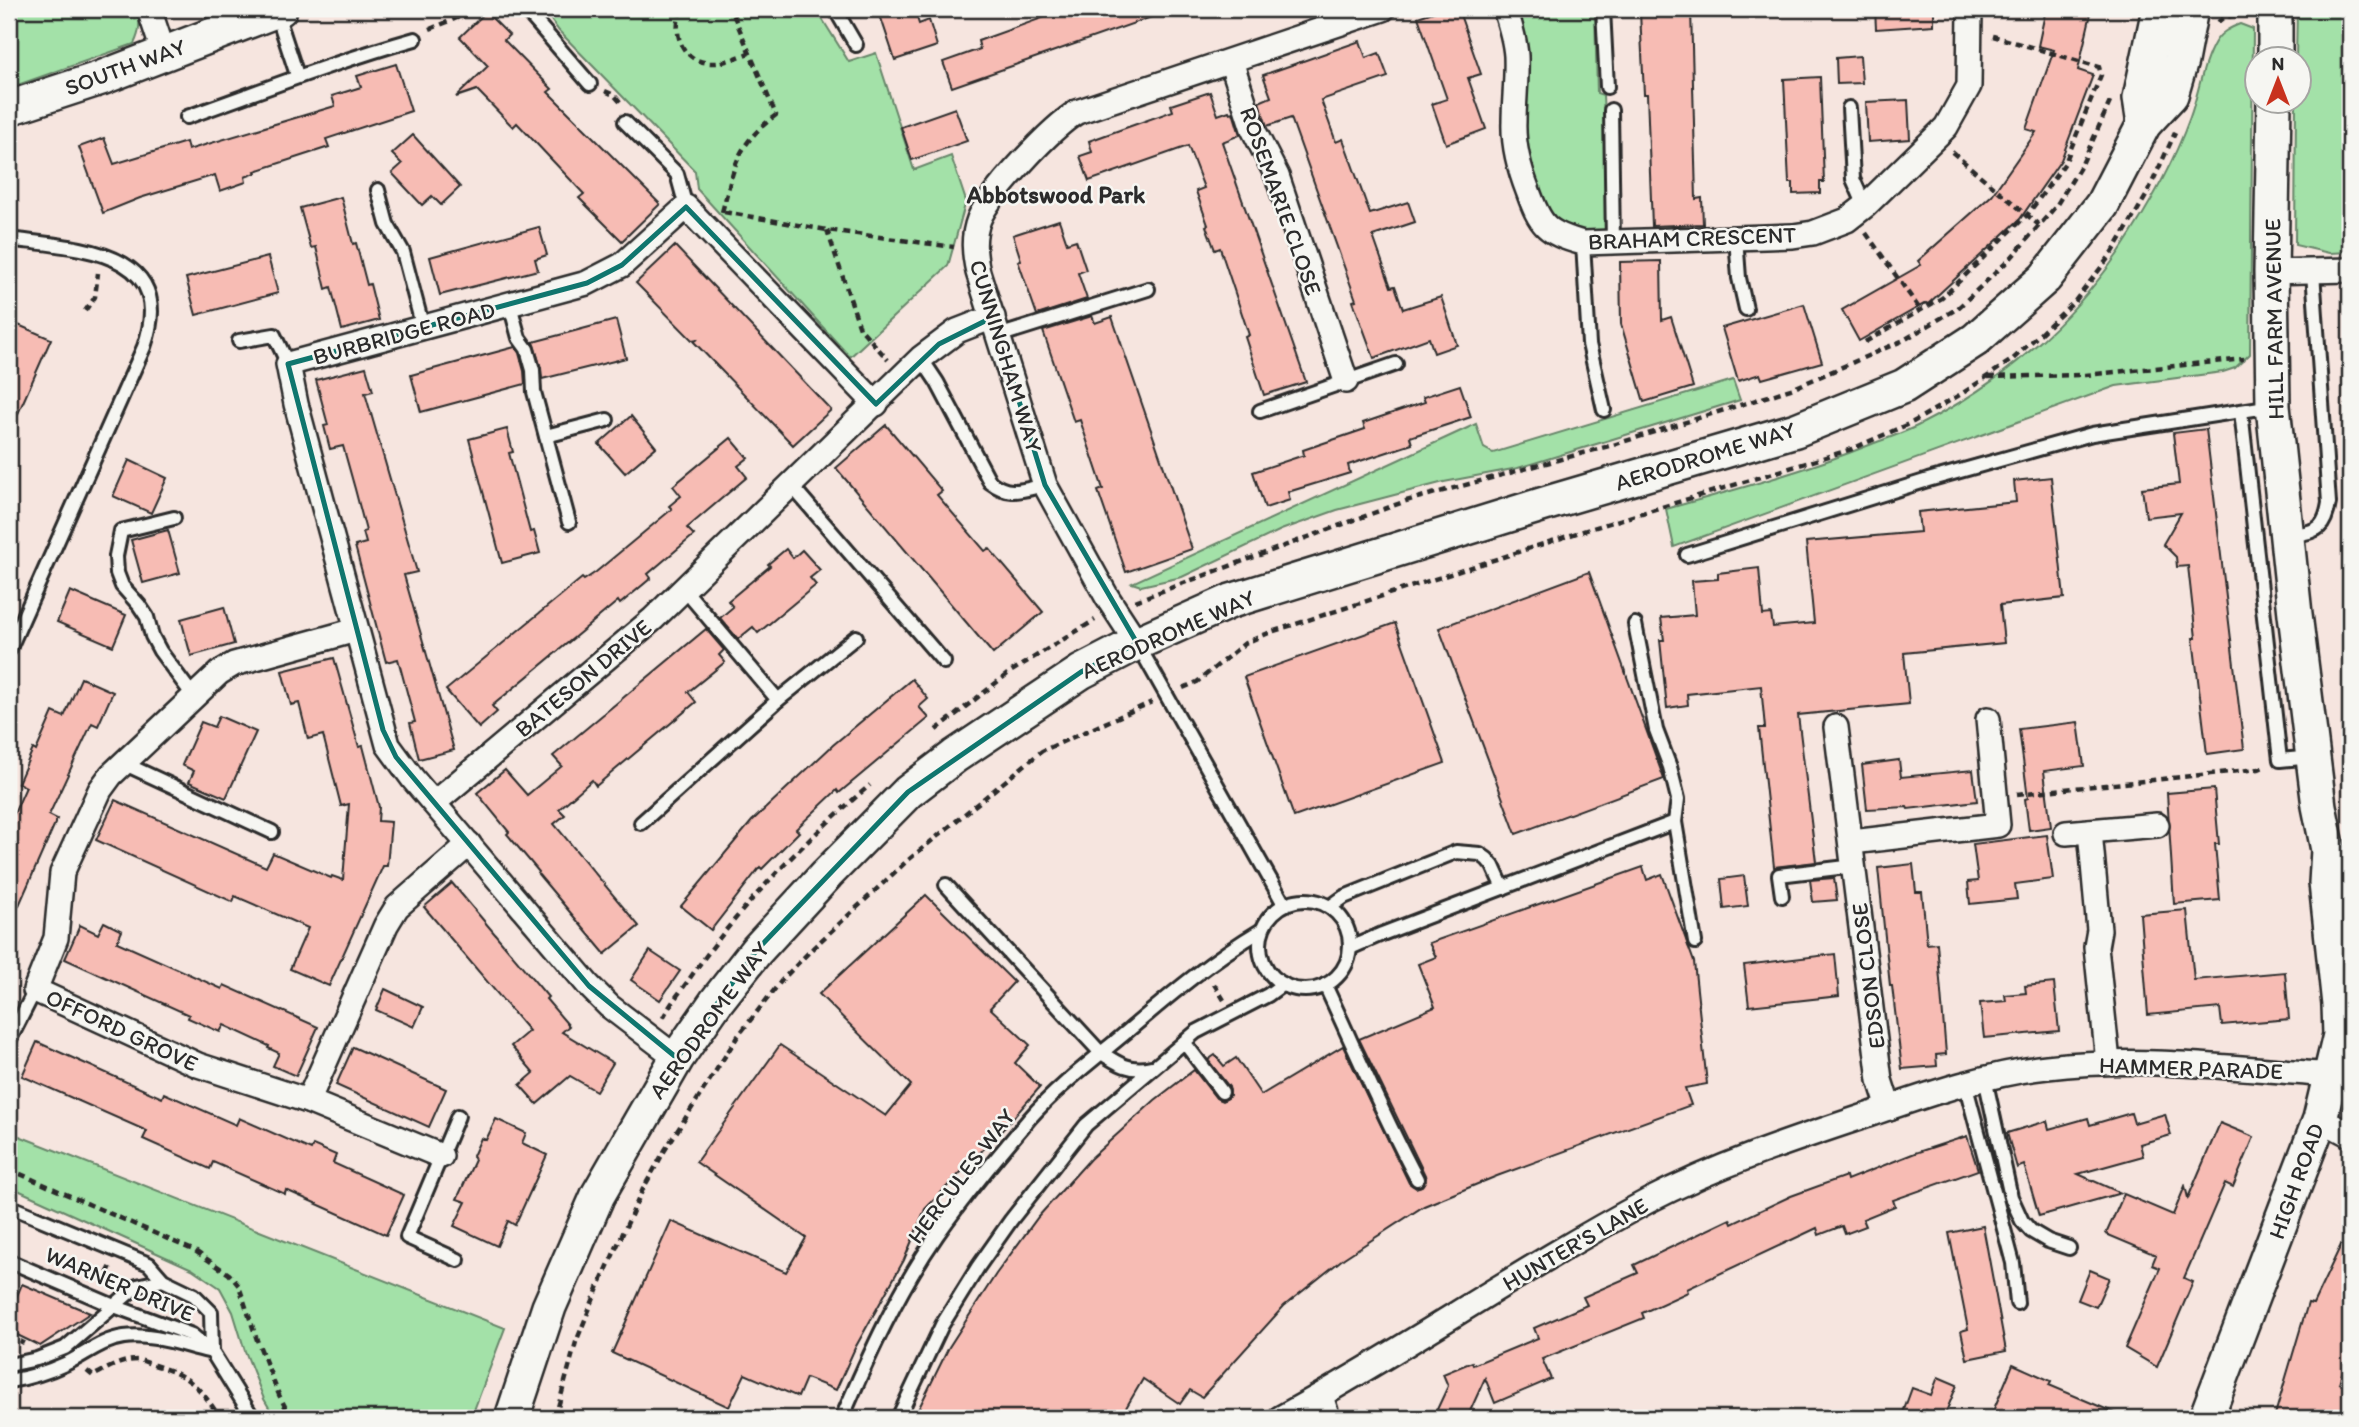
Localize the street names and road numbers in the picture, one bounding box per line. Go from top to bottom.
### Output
street label: SOUTH WAY [61,32,189,102]
street label: ROSEMARIE CLOSE [1234,103,1328,299]
street label: HILL FARM AVENUE [2258,218,2290,420]
street label: BRAHAM CRESCENT [1587,220,1797,256]
street label: CUNNINGHAM WAY [963,256,1049,456]
street label: BURBRIDGE ROAD [310,295,498,371]
street label: AERODROME WAY [1611,415,1799,497]
street label: AERODROME WAY [1077,583,1259,685]
street label: BATESON DRIVE [509,613,657,743]
street label: EDSON CLOSE [1845,901,1891,1051]
street label: AERODROME WAY [643,936,775,1104]
street label: OFFORD GROVE [42,983,202,1077]
street label: HAMMER PARADE [2099,1051,2284,1085]
street label: HERCULES WAY [901,1103,1021,1249]
street label: HIGH ROAD [2262,1119,2330,1243]
street label: HUNTER'S LANE [1497,1191,1653,1297]
street label: WARNER DRIVE [41,1240,199,1328]

